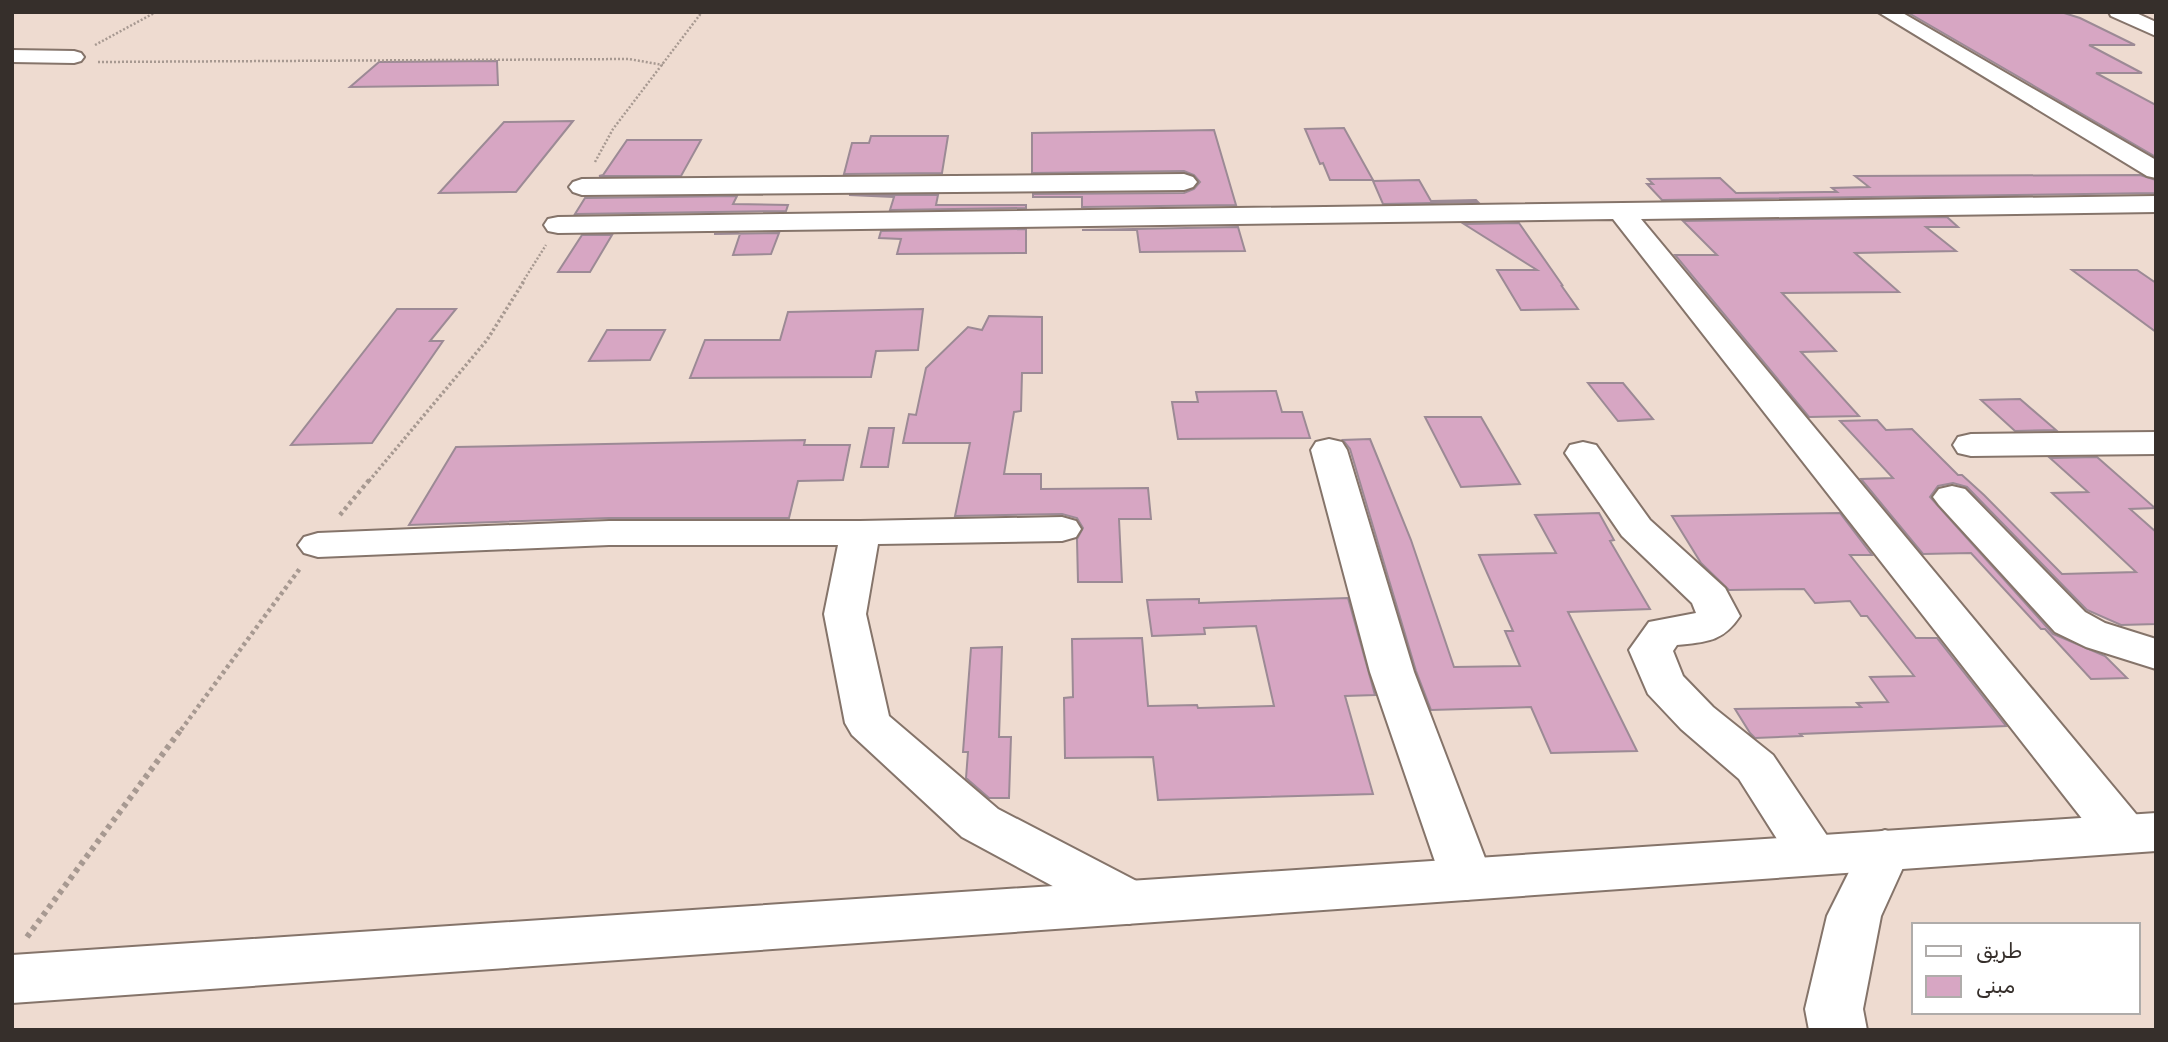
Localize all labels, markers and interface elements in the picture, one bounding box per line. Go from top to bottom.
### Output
legend [1912,923,2140,1014]
text: طريق [1976,938,2022,963]
text: مبنى [1976,973,2015,998]

